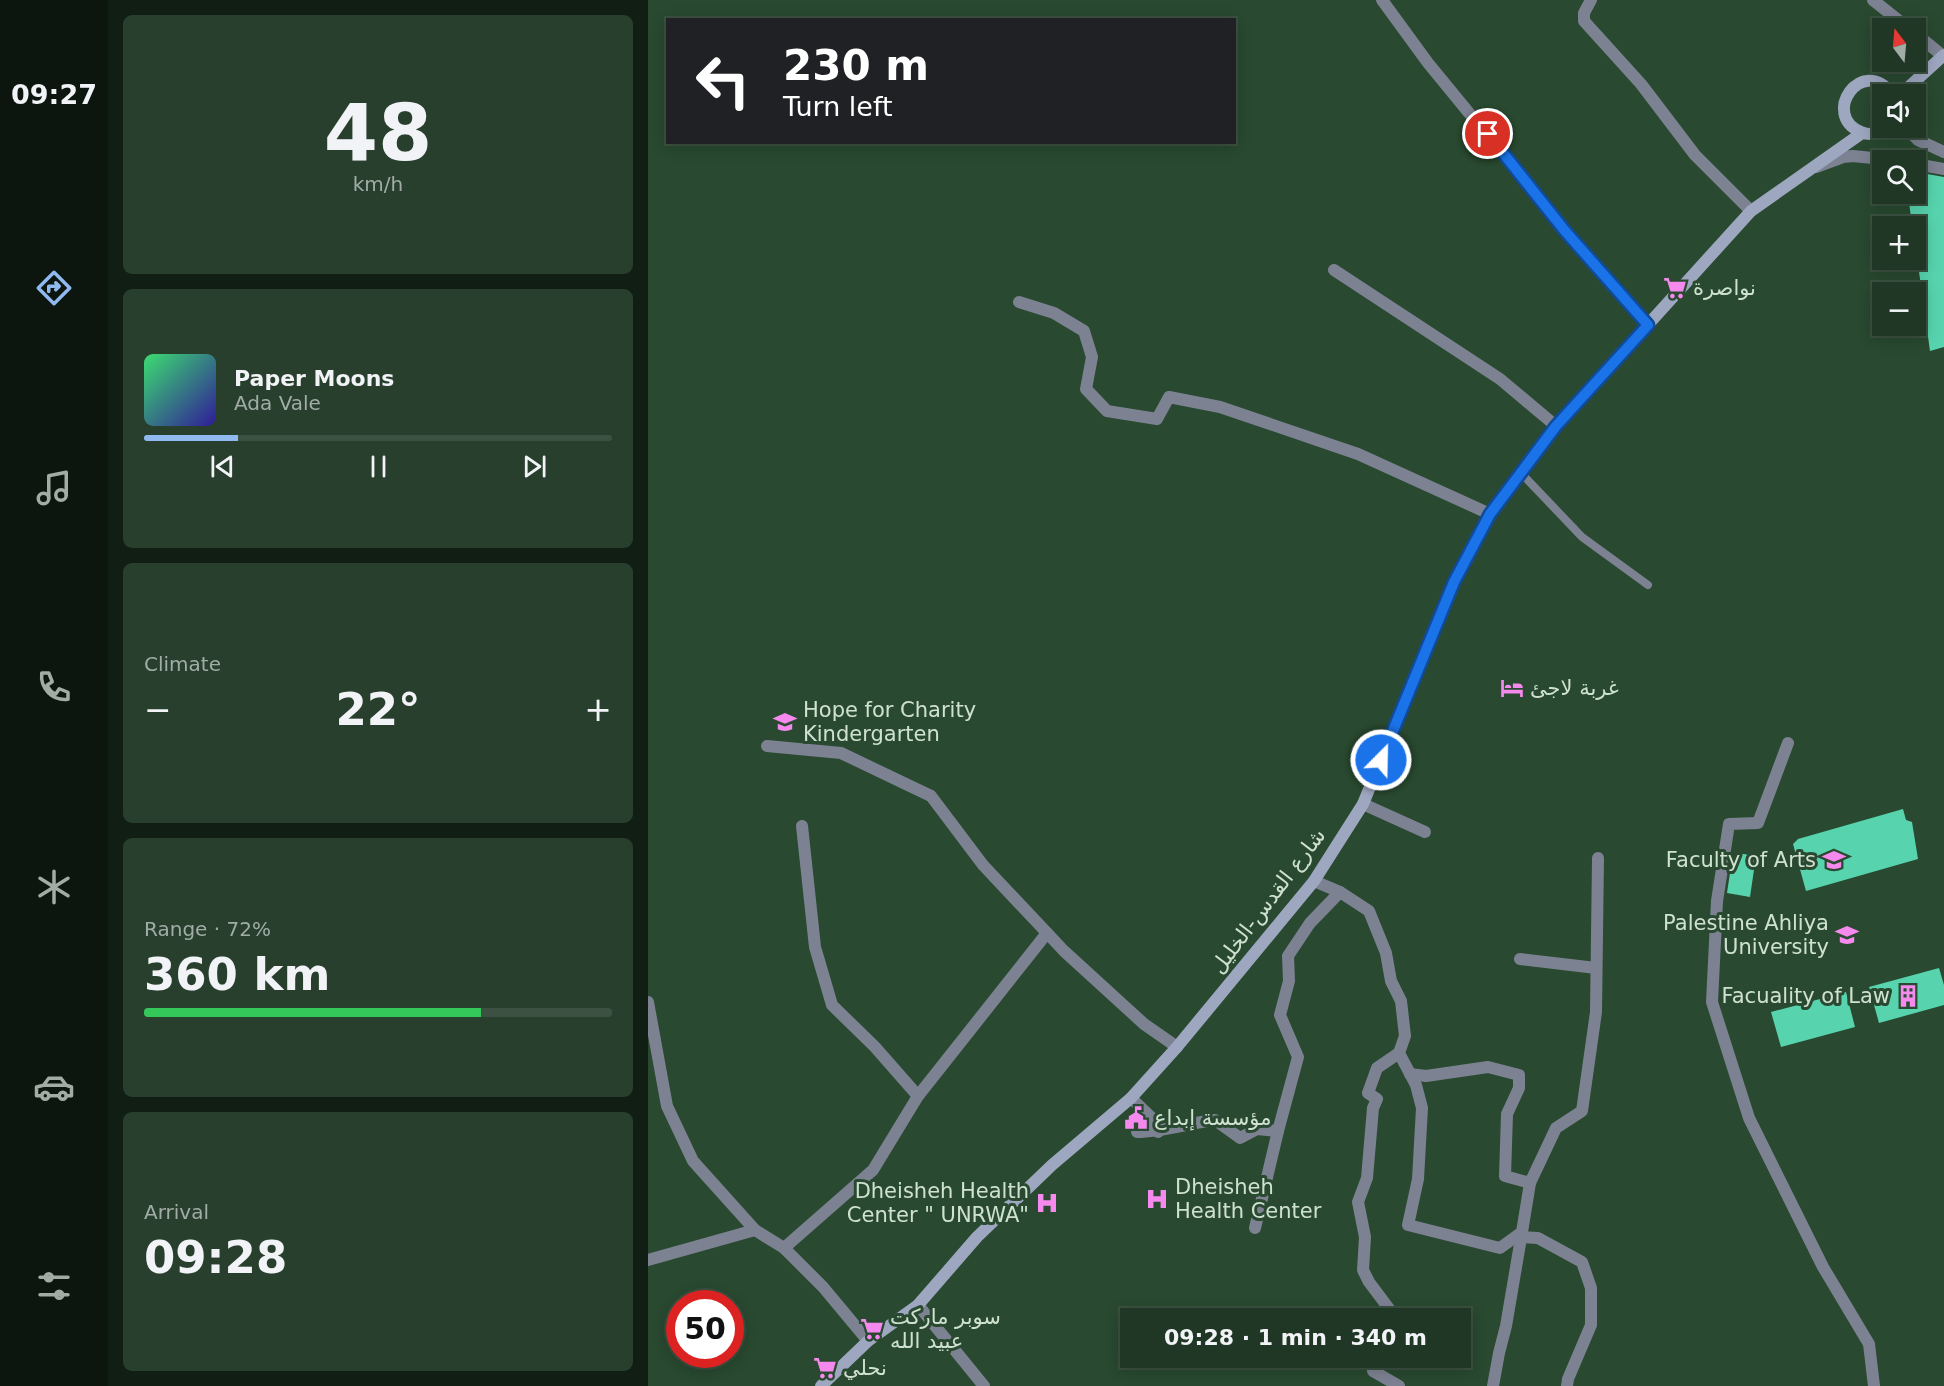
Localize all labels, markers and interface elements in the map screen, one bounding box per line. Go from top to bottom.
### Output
north arrow [1872,18,1926,72]
map controls [1872,18,1926,336]
text: 230 m [783,41,929,90]
icon: left [684,42,762,120]
text: 09:27 [11,79,97,110]
button: sound [1872,84,1926,138]
text: 48 [324,88,432,178]
text: Turn left [783,91,893,122]
pin [1462,108,1513,159]
icon: arrive [1471,117,1504,150]
button: search [1872,150,1926,204]
text: km/h [353,172,403,196]
button: + [1872,216,1926,270]
icon: directions [33,267,75,309]
supermarket icon: نواصرة [1662,275,1688,301]
place label: نواصرة [1693,276,1756,300]
button: − [1872,282,1926,336]
text: Paper Moons [234,366,394,391]
text: Ada Vale [234,391,321,415]
icon: previous [206,450,239,483]
icon: pause [362,450,395,483]
icon: next [518,450,551,483]
icon: music [33,467,75,509]
text: Climate [144,652,221,676]
icon: phone [33,666,75,708]
hotel icon: غربة لاجئ [1499,675,1525,701]
place label: غربة لاجئ [1530,676,1619,700]
text: 22° [335,683,421,736]
text: − [144,690,172,729]
text: + [584,690,612,729]
place label: Hope for Charity Kindergarten [803,698,976,746]
school or university icon: Hope for Charity Kindergarten [772,709,798,735]
position arrow [1349,728,1413,792]
street label: شارع القدس-الخليل [1206,824,1330,978]
school or university icon: Faculty of Arts [1821,847,1847,873]
place label: Faculty of Arts [1666,848,1816,872]
icon: climate [33,866,75,908]
place label: Palestine Ahliya University [1663,911,1829,959]
text: Range · 72% [144,917,271,941]
school or university icon: Palestine Ahliya University [1834,922,1860,948]
text: 360 km [144,948,330,1001]
building icon: Facuality of Law [1895,983,1921,1009]
place label: Facuality of Law [1722,984,1890,1008]
icon: car [33,1066,75,1108]
public building icon: مؤسسة إبداع [1123,1105,1149,1131]
place label: مؤسسة إبداع [1154,1106,1271,1131]
place label: Dheisheh Health Center [1175,1175,1322,1223]
place label: Dheisheh Health Center " UNRWA" [847,1179,1029,1227]
hospital icon: Dheisheh Health Center [1144,1186,1170,1212]
hospital icon: Dheisheh Health Center " UNRWA" [1034,1190,1060,1216]
text: Arrival [144,1200,209,1224]
text: 09:28 [144,1231,287,1284]
icon: filters [33,1265,75,1307]
speed limit sign: 50 [666,1290,744,1368]
place label: سوبر ماركت عبيد الله [890,1305,1001,1353]
supermarket icon: سوبر ماركت عبيد الله [859,1316,885,1342]
text: 09:28 · 1 min · 340 m [1164,1325,1427,1350]
supermarket icon: نحلي [812,1355,838,1381]
place label: نحلي [843,1356,887,1380]

